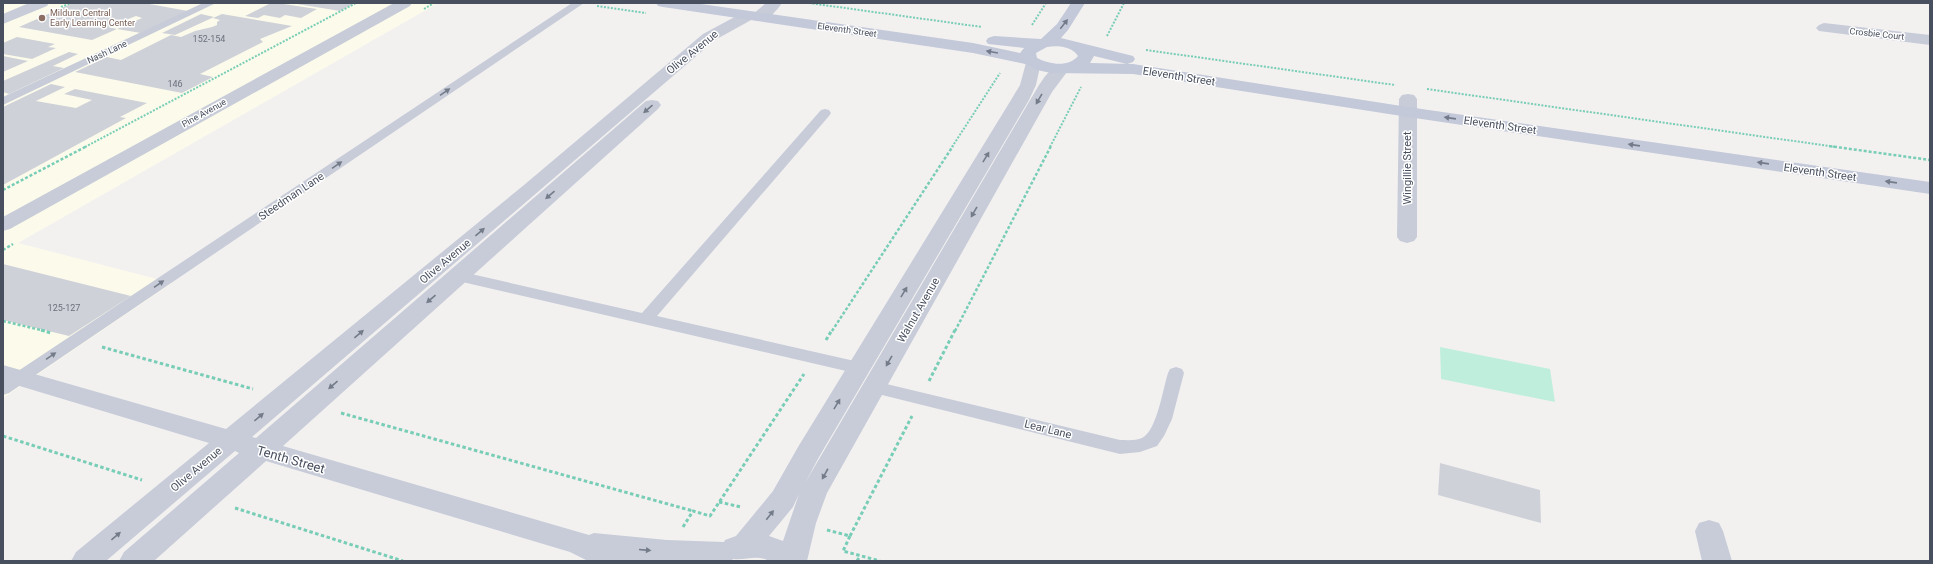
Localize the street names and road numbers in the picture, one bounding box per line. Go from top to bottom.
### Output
street label: Eleventh Street [817,21,877,39]
street label: Crosbie Court [1849,26,1905,42]
street label: Olive Avenue [664,28,721,77]
street label: Nash Lane [86,38,129,66]
street label: Eleventh Street [1142,64,1217,89]
street label: Pine Avenue [180,97,228,129]
street label: Eleventh Street [1463,114,1538,137]
street label: Wingillie Street [1401,131,1414,204]
street label: Eleventh Street [1783,161,1858,184]
street label: Steedman Lane [256,170,327,223]
street label: Olive Avenue [417,236,474,287]
street label: Walnut Avenue [895,275,942,345]
street label: Lear Lane [1023,417,1073,442]
street label: Tenth Street [255,443,327,476]
street label: Olive Avenue [168,444,225,495]

